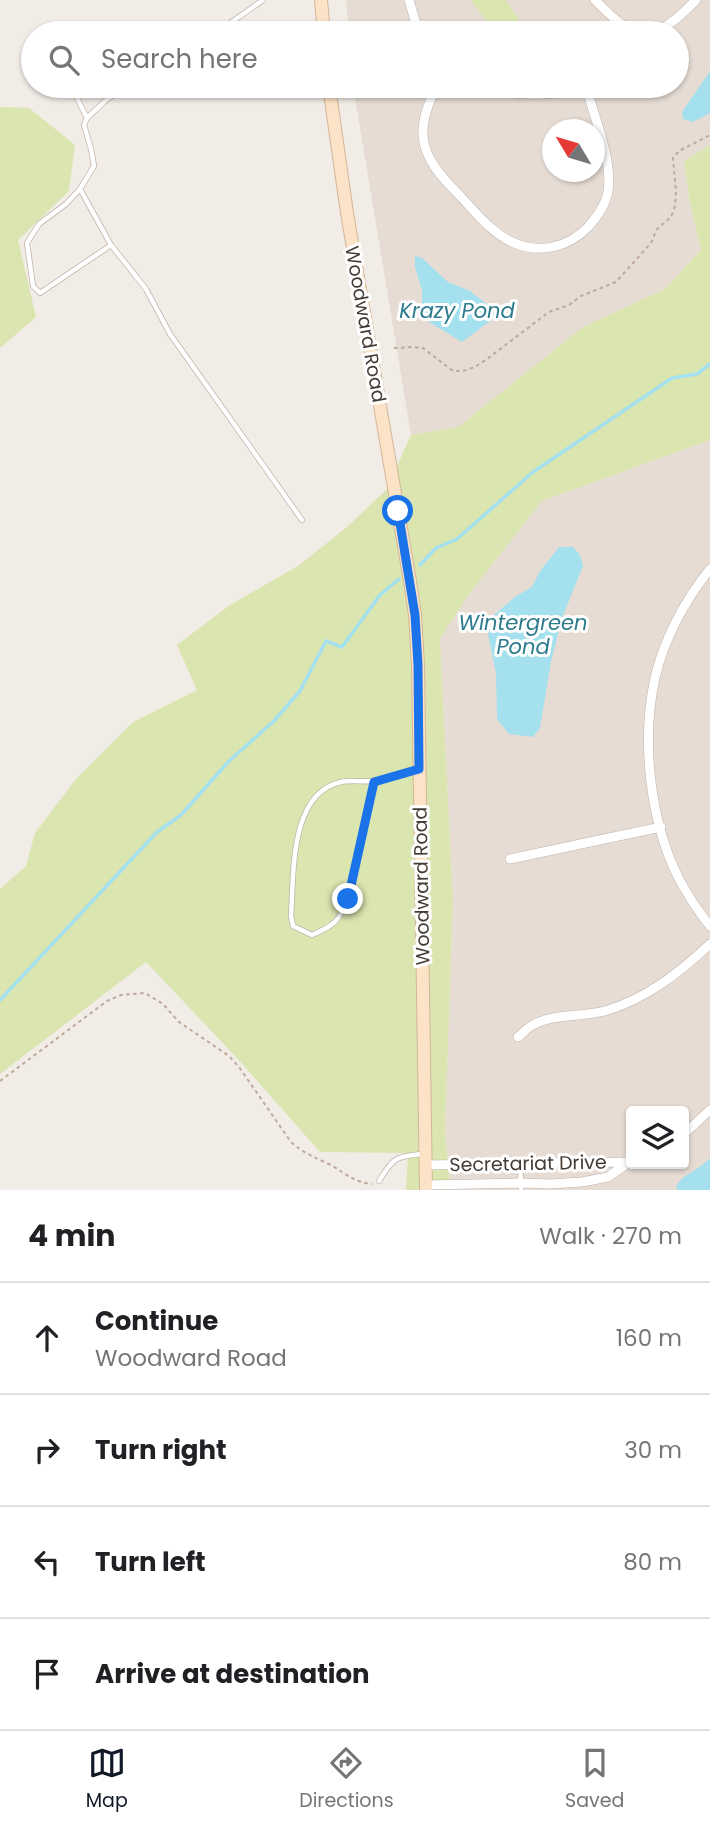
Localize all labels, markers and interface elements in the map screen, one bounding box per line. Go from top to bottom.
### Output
search box [21,21,689,98]
icon: search [45,41,83,79]
text: Search here [101,41,258,77]
north arrow [542,119,605,182]
street label: Woodward Road [338,244,393,405]
water label: Krazy Pond [399,296,516,325]
route start [382,495,413,526]
water label: Wintergreen Pond [458,608,588,661]
street label: Woodward Road [407,806,436,965]
route end [332,883,363,914]
map controls [626,1106,689,1169]
button: layers [626,1106,689,1169]
street label: Secretariat Drive [449,1149,607,1178]
text: 4 min [28,1214,116,1257]
text: Walk · 270 m [539,1220,682,1252]
text: Continue [95,1303,218,1339]
icon: ahead [28,1319,66,1357]
text: 160 m [616,1322,682,1354]
text: Woodward Road [95,1342,287,1374]
icon: right [28,1431,66,1469]
text: Turn right [95,1432,227,1468]
text: 30 m [624,1434,682,1466]
icon: left [28,1543,66,1581]
text: Turn left [95,1544,206,1580]
text: 80 m [623,1546,682,1578]
icon: arrive [28,1655,66,1693]
text: Arrive at destination [95,1656,370,1692]
tab: Map [86,1744,128,1815]
tab: Directions [299,1744,394,1815]
tab: Saved [565,1744,624,1815]

